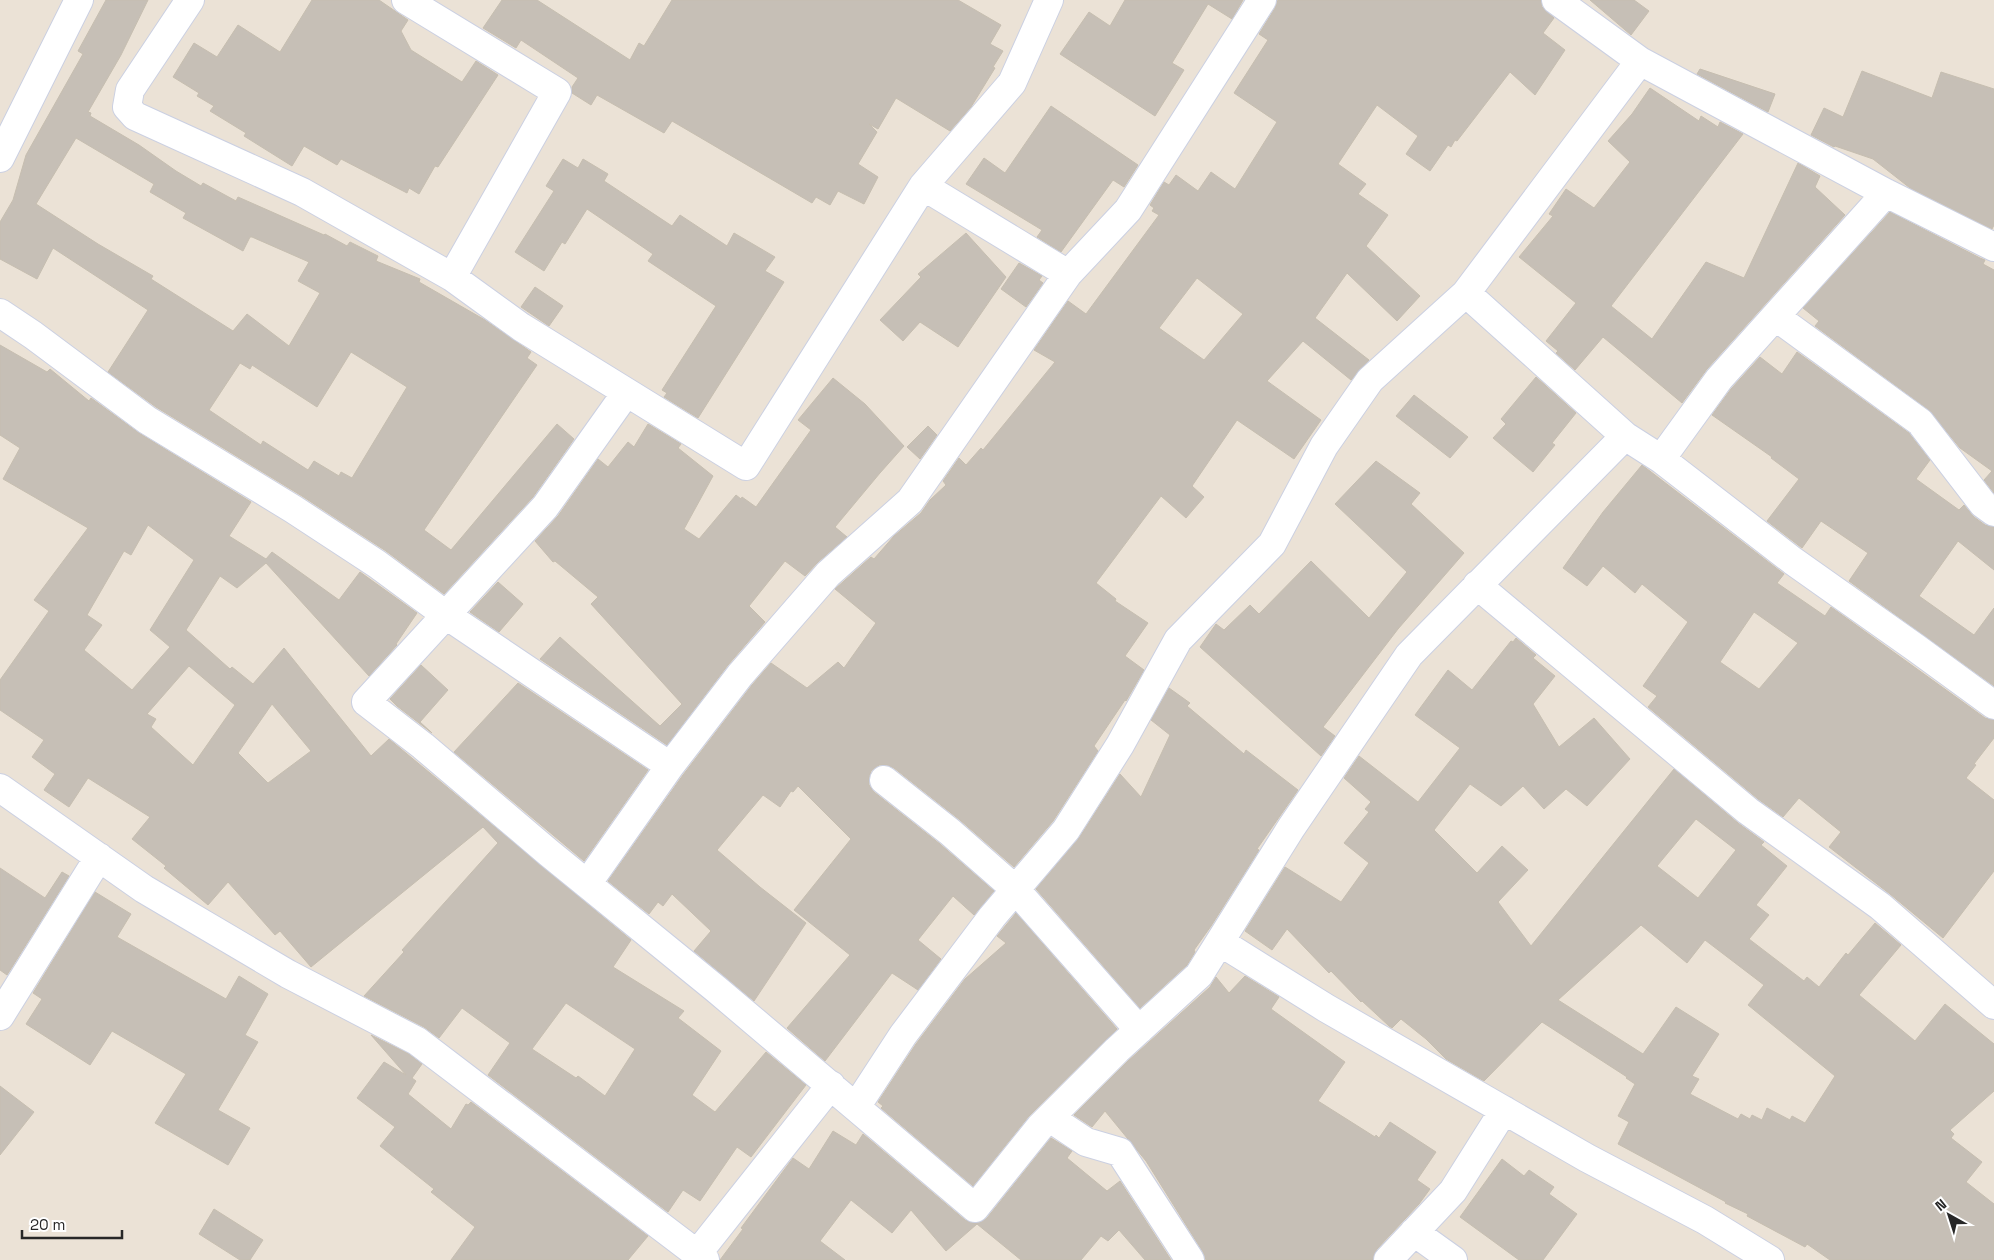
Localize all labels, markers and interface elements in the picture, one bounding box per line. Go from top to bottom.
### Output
north arrow [1924,1190,1974,1240]
text: N [1932,1195,1950,1215]
scale bar [22,1208,122,1240]
text: 20 m [30,1215,65,1234]

